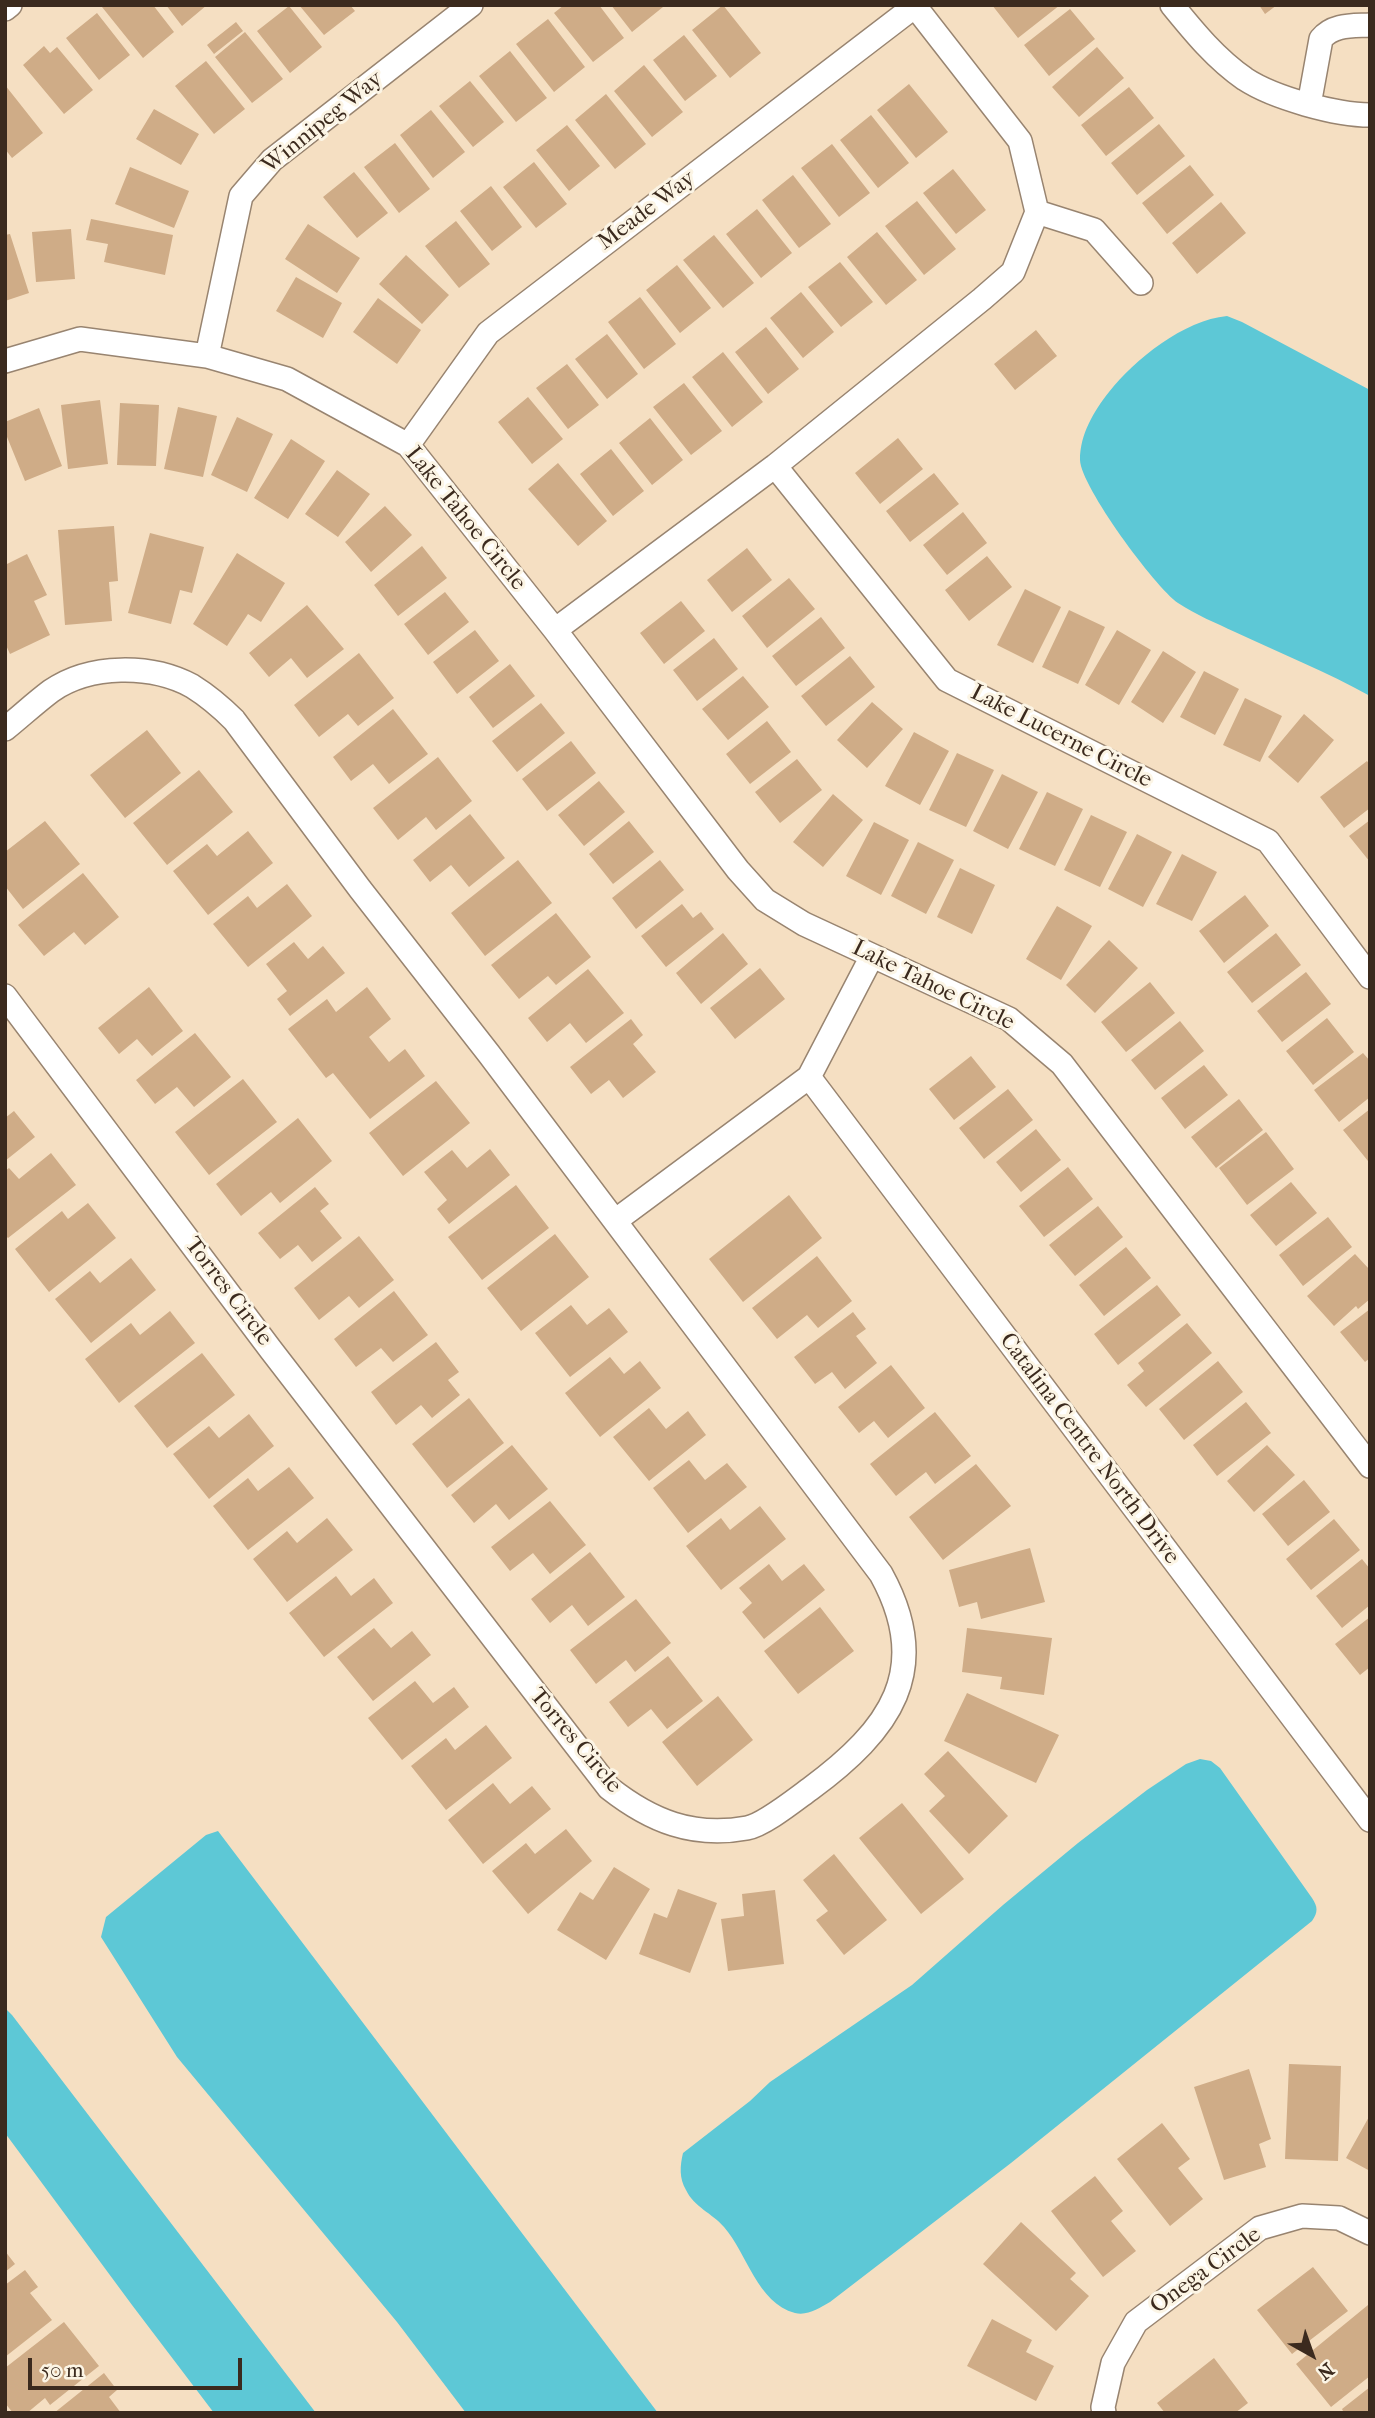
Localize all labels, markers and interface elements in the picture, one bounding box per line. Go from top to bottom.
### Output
street label: Winnipeg Way [257,66,389,180]
street label: Meade Way [593,165,701,257]
street label: Lake Tahoe Circle [399,442,531,596]
street label: Lake Lucerne Circle [966,679,1156,795]
street label: Lake Tahoe Circle [848,935,1018,1037]
street label: Torres Circle [178,1232,278,1352]
street label: Catalina Centre North Drive [993,1328,1185,1570]
street label: Torres Circle [523,1683,627,1799]
street label: Onega Circle [1145,2222,1267,2320]
north arrow [1277,2320,1347,2390]
scale bar [32,2344,245,2388]
text: 50 m [41,2358,84,2382]
text: N [1313,2358,1338,2384]

